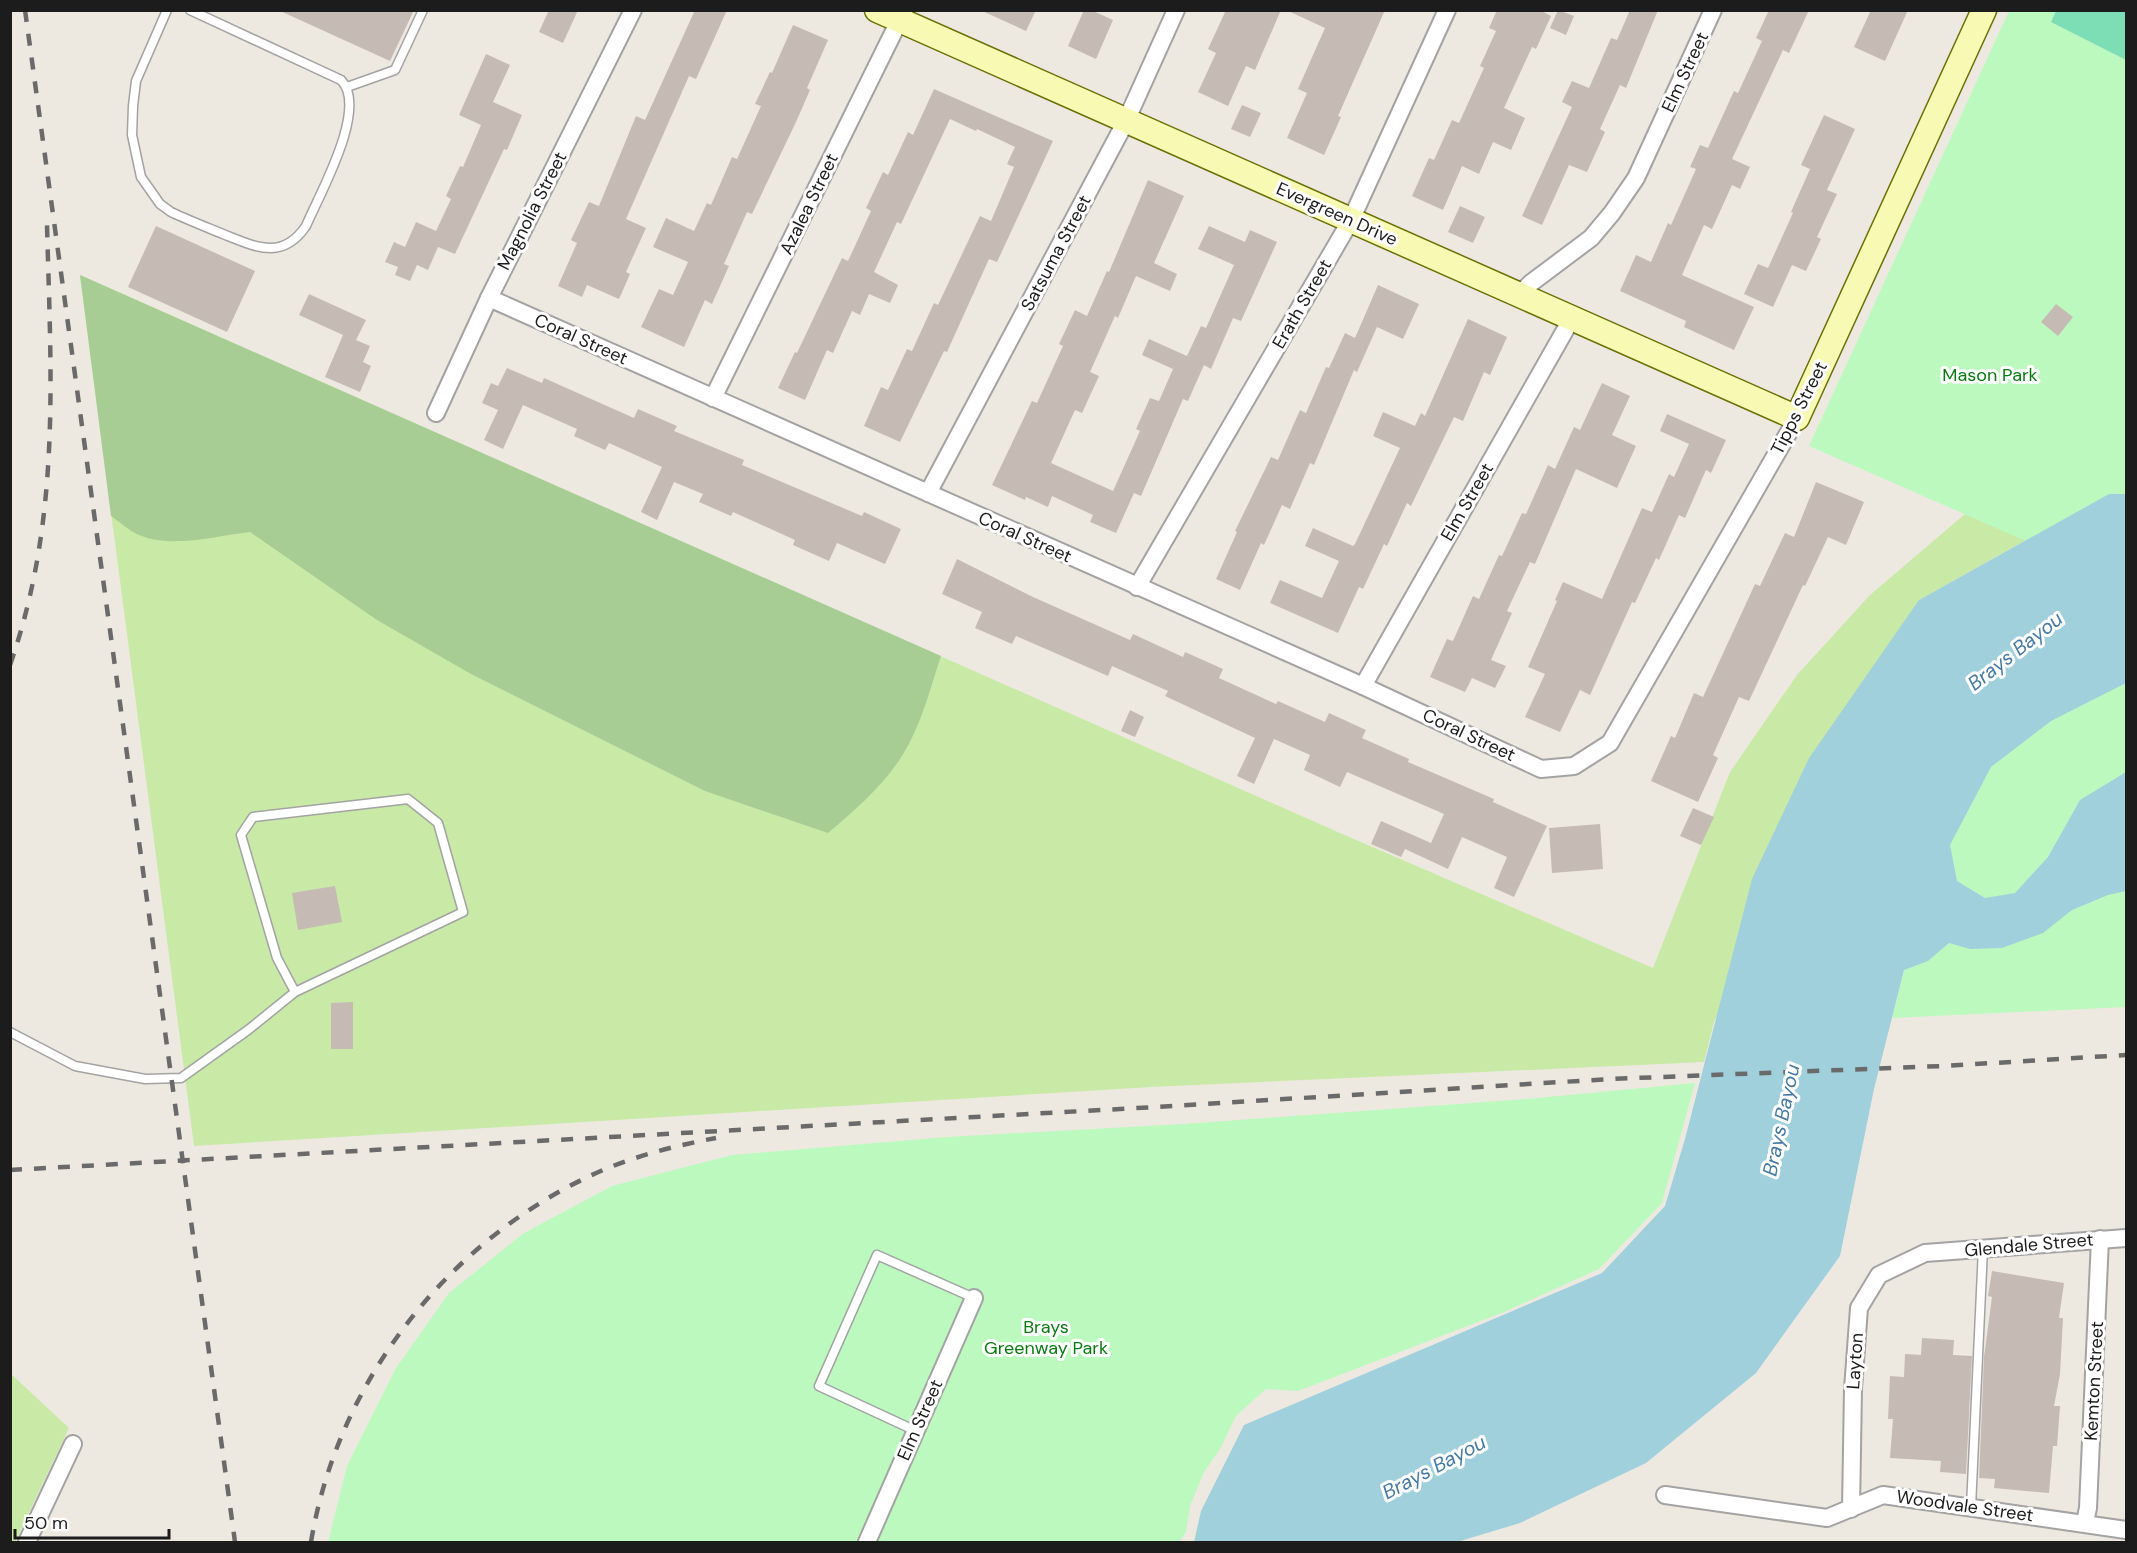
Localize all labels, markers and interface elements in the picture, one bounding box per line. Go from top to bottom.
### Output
street label: Elm Street [1656,28,1714,116]
street label: Magnolia Street [492,148,572,274]
street label: Azalea Street [774,149,844,259]
street label: Evergreen Drive [1273,177,1401,251]
street label: Satsuma Street [1015,191,1097,315]
street label: Erath Street [1267,255,1337,353]
street label: Coral Street [531,308,631,370]
street label: Tipps Street [1765,357,1833,459]
park label: Mason Park [1942,363,2038,387]
street label: Elm Street [1435,459,1499,545]
street label: Coral Street [975,506,1075,568]
water label: Brays Bayou [1962,606,2068,696]
street label: Coral Street [1419,703,1519,767]
water label: Brays Bayou [1756,1062,1806,1178]
street label: Glendale Street [1964,1227,2094,1263]
park label: Brays Greenway Park [984,1315,1108,1360]
street label: Kemton Street [2079,1321,2109,1441]
street label: Layton [1841,1332,1869,1390]
street label: Elm Street [892,1376,948,1464]
water label: Brays Bayou [1378,1429,1490,1505]
street label: Woodvale Street [1895,1485,2035,1527]
scale bar [15,1502,170,1540]
text: 50 m [24,1511,68,1535]

